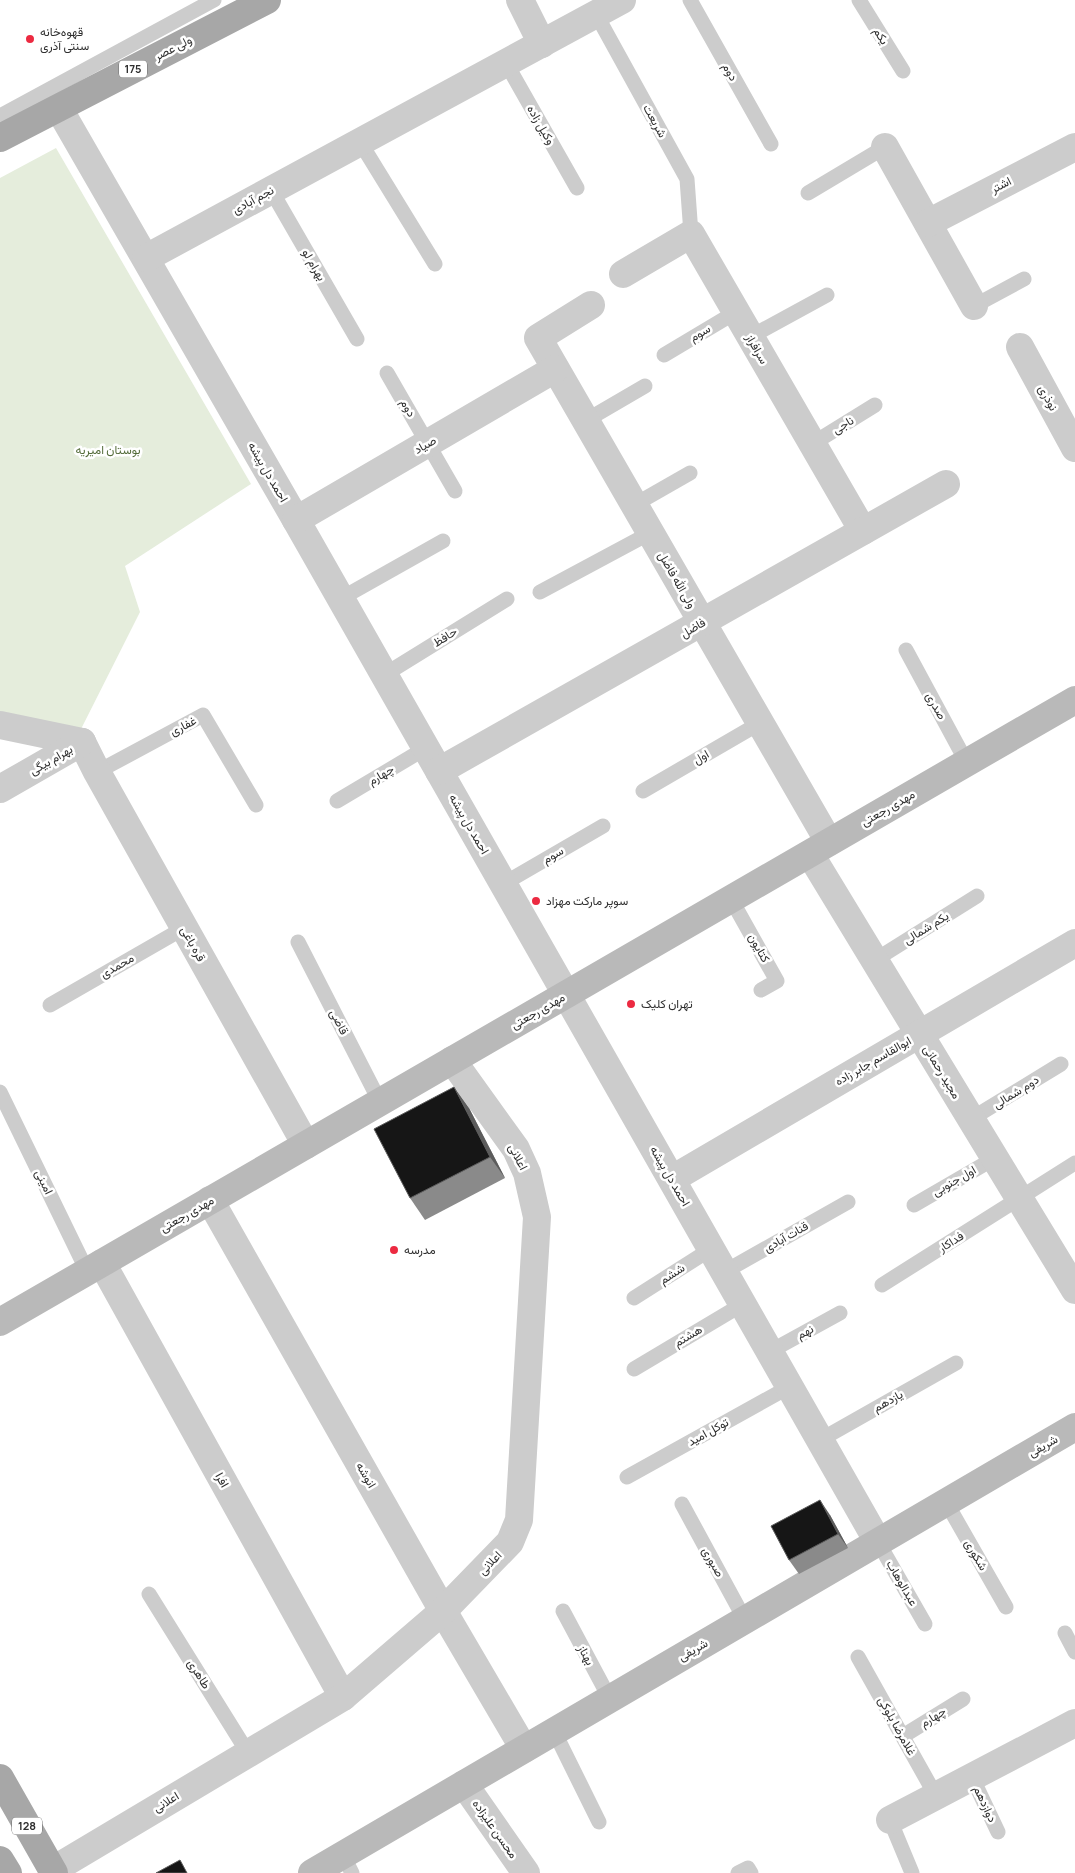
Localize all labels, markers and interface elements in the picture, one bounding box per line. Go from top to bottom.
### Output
place label: قهوه‌خانه سنتی آذری [40,23,89,54]
street label: یکم [870,24,893,48]
street label: ولی عصر [150,31,195,65]
marker: قهوه‌خانه سنتی آذری [24,33,36,45]
street label: دوم [719,60,742,84]
road number: 175 [119,61,147,78]
street label: شریعت [639,101,672,141]
street label: وکیل زاده [523,102,560,148]
street label: اشتر [987,172,1014,197]
street label: نجم آبادی [229,181,277,218]
street label: بهرام لو [298,246,330,284]
street label: سوم [686,320,714,346]
street label: سرافراز [742,330,773,367]
street label: نوذری [1035,382,1062,414]
street label: دوم [397,396,420,420]
street label: ناجی [829,412,857,438]
street label: صیاد [410,431,439,458]
street label: احمد دل پیشه [244,438,293,505]
park label: بوستان امیریه [75,441,141,458]
street label: ولی الله فاضل [654,548,701,611]
street label: فاضل [677,614,709,642]
street label: حافظ [429,623,460,651]
street label: صدری [922,689,951,723]
street label: غفاری [166,711,199,740]
street label: بهرام بیگی [26,740,76,779]
street label: اول [690,745,712,768]
street label: چهارم [365,760,397,789]
street label: مهدی رجعتی [858,785,918,830]
street label: احمد دل پیشه [445,790,494,857]
street label: سوم [539,842,566,867]
place label: سوپر مارکت مهزاد [546,892,628,909]
marker: سوپر مارکت مهزاد [530,895,542,907]
street label: یکم شمالی [900,907,952,948]
street label: قره باغی [177,923,210,964]
street label: کتایون [745,930,774,965]
street label: محمدی [97,949,137,982]
street label: مهدی رجعتی [508,988,568,1033]
place label: تهران کلیک [641,995,693,1012]
marker: تهران کلیک [625,998,637,1010]
street label: قاضی [326,1006,353,1037]
street label: ابوالقاسم جابر زاده [831,1032,914,1089]
street label: مجید رحمانی [920,1042,965,1102]
street label: دوم شمالی [989,1071,1042,1112]
street label: اعلانی [505,1141,532,1173]
street label: احمد دل پیشه [646,1142,695,1209]
street label: اول جنوبی [929,1161,979,1200]
street label: امینی [31,1167,58,1197]
street label: مهدی رجعتی [157,1191,217,1236]
street label: قنات آبادی [760,1217,811,1256]
street label: فداکار [934,1227,967,1257]
place label: مدرسه [404,1241,436,1258]
marker: مدرسه [388,1244,400,1256]
street label: ششم [656,1259,688,1288]
street label: هشتم [670,1320,705,1351]
street label: نهم [793,1320,816,1343]
street label: یازدهم [870,1385,906,1416]
street label: توکل امید [684,1413,732,1450]
street label: شریفی [1025,1430,1061,1461]
street label: انوشه [352,1459,381,1491]
street label: افرا [211,1469,233,1490]
street label: شکوری [961,1536,992,1574]
street label: صبوری [698,1544,729,1580]
street label: اعلانی [474,1547,505,1578]
street label: عبدالوهاب [882,1557,922,1609]
street label: شریفی [675,1634,711,1665]
street label: بهناز [574,1641,599,1668]
street label: طاهری [184,1655,215,1692]
street label: غلامرضا بلوکی [874,1693,921,1758]
street label: چهارم [917,1702,949,1731]
street label: دوازدهم [970,1783,1001,1825]
street label: اعلانی [150,1787,182,1816]
street label: محسن علیزاده [469,1796,522,1862]
road number: 128 [12,1818,42,1834]

